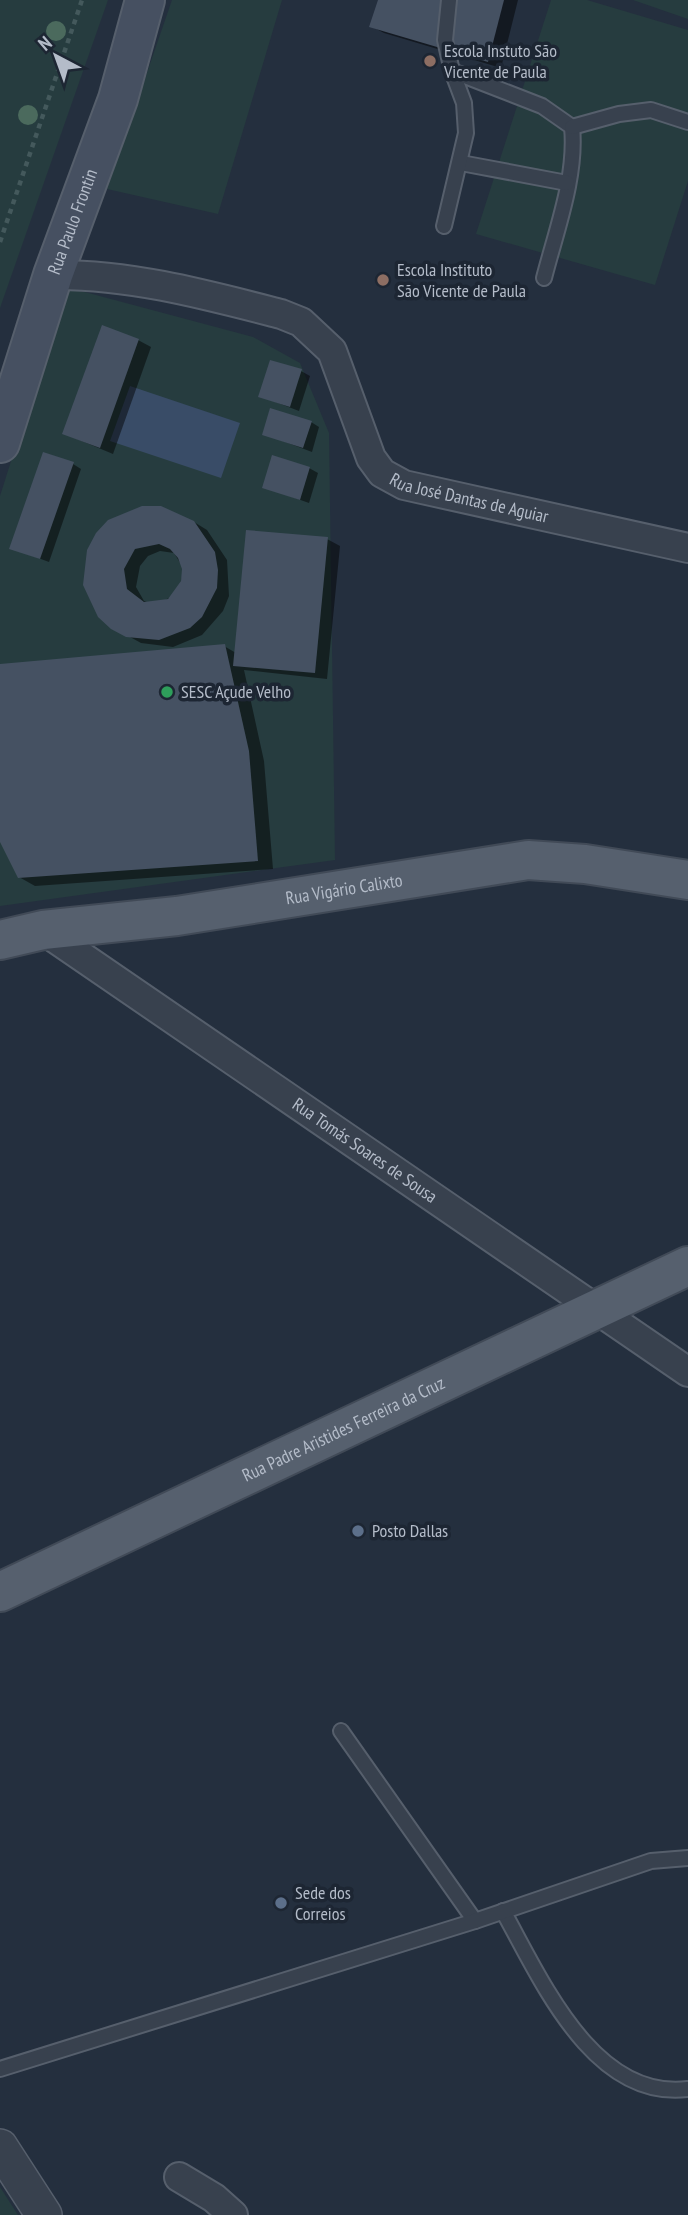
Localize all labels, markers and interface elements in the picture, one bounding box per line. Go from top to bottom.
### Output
north arrow [21,21,91,91]
text: N [33,31,57,56]
place label: Escola Instuto São Vicente de Paula [443,39,557,83]
marker: Escola Instuto São Vicente de Paula [422,53,438,69]
street label: Rua Paulo Frontin [42,166,102,277]
place label: Escola Instituto São Vicente de Paula [397,258,526,302]
marker: Escola Instituto São Vicente de Paula [375,272,391,288]
street label: Rua José Dantas de Aguiar [386,467,551,528]
place label: SESC Açude Velho [181,680,291,703]
marker: SESC Açude Velho [159,684,175,700]
street label: Rua Vigário Calixto [284,868,404,910]
street label: Rua Tomás Soares de Sousa [288,1092,442,1208]
street label: Rua Padre Aristides Ferreira da Cruz [238,1371,448,1487]
place label: Posto Dallas [372,1519,448,1542]
marker: Posto Dallas [350,1523,366,1539]
place label: Sede dos Correios [295,1881,351,1925]
marker: Sede dos Correios [273,1895,289,1911]

